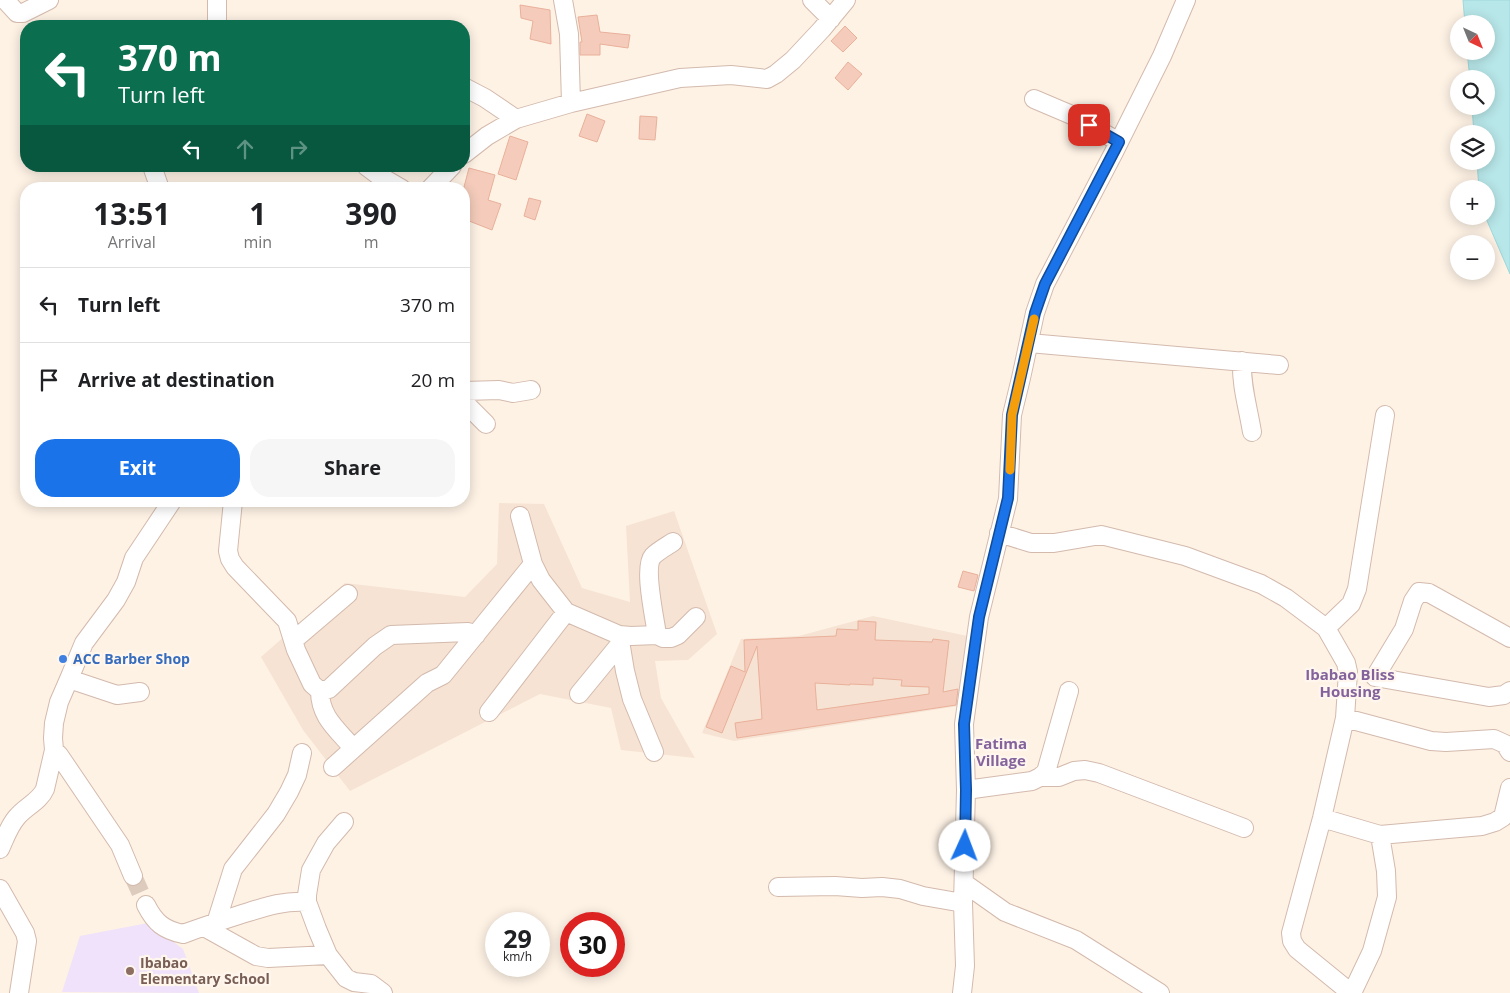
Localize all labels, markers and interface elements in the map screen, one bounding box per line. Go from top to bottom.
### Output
north arrow [1450,15,1495,60]
map controls [1450,15,1495,280]
text: 370 m [118,34,222,81]
icon: left [35,40,100,105]
button: search [1450,70,1495,115]
text: Turn left [118,79,205,109]
pin [1068,104,1110,146]
icon: arrive [1075,111,1103,139]
button: layers [1450,125,1495,170]
icon: left [178,135,206,163]
icon: ahead [231,135,259,163]
icon: right [284,135,312,163]
button: + [1450,180,1495,225]
text: 13:51 [93,193,170,234]
text: 1 [249,193,266,234]
text: 390 [345,193,397,234]
text: Arrival [108,231,156,253]
text: min [244,231,272,253]
text: m [364,231,379,253]
button: − [1450,235,1495,280]
icon: left [35,291,63,319]
text: Turn left [78,292,160,318]
text: 370 m [400,292,455,318]
icon: arrive [35,366,63,394]
text: Arrive at destination [78,367,275,393]
text: 20 m [411,367,455,393]
button: Exit [35,439,240,497]
button: Share [250,439,455,497]
place label: ACC Barber Shop [73,649,190,668]
marker: ACC Barber Shop [57,653,69,665]
district label: Ibabao Bliss Housing [1305,664,1395,701]
district label: Fatima Village [975,733,1027,770]
position arrow [938,819,990,871]
speed limit sign: 30 [560,912,625,977]
text: 29 [503,921,532,955]
text: km/h [503,948,532,965]
place label: Ibabao Elementary School [140,953,270,988]
marker: Ibabao Elementary School [124,965,136,977]

